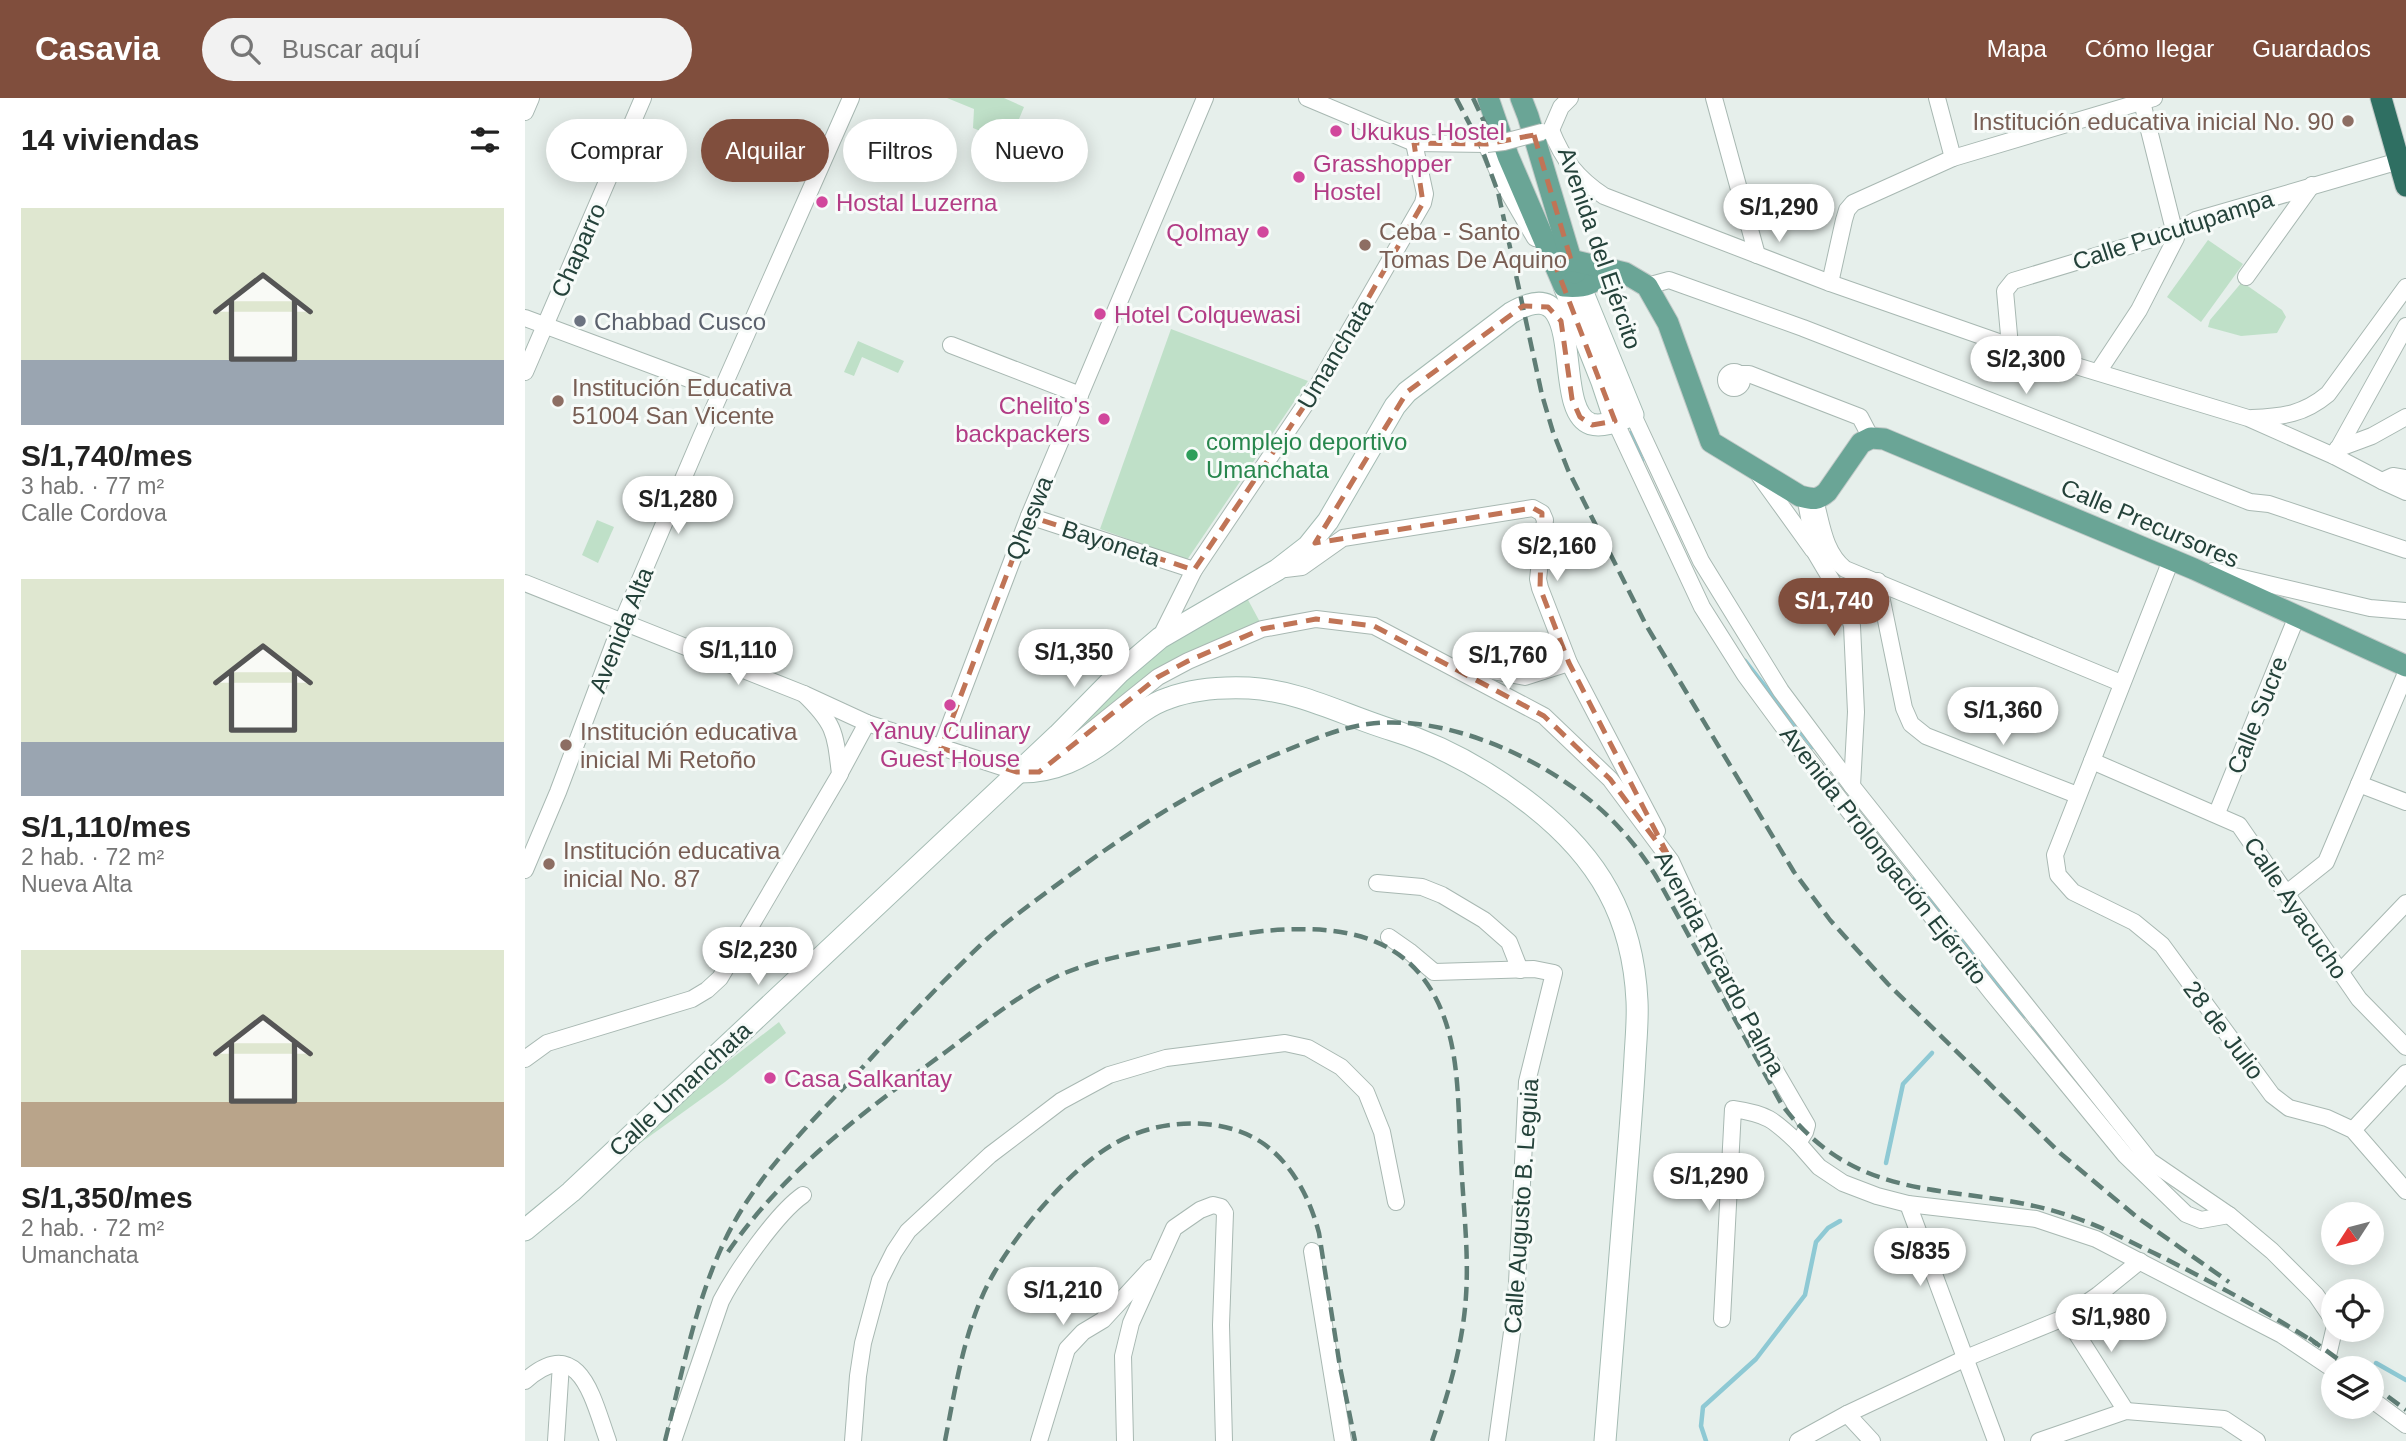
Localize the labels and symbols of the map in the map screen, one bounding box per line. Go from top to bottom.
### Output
place label: Institución educativa inicial No. 90 [1972,108,2334,135]
marker: Institución educativa inicial No. 90 [2340,113,2356,129]
place label: Ukukus Hostel [1350,118,1505,145]
marker: Ukukus Hostel [1328,123,1344,139]
street label: Avenida del Ejército [1553,144,1647,352]
place label: Grasshopper Hostel [1313,150,1452,205]
marker: Grasshopper Hostel [1291,169,1307,185]
pin: S/1,290 [1714,184,1844,244]
street label: Calle Pucutupampa [2069,185,2277,275]
place label: Hostal Luzerna [836,189,998,216]
marker: Hostal Luzerna [814,194,830,210]
street label: Chaparro [545,199,611,301]
place label: Ceba - Santo Tomas De Aquino [1379,218,1567,273]
place label: Qolmay [1166,219,1249,246]
marker: Qolmay [1255,224,1271,240]
marker: Ceba - Santo Tomas De Aquino [1357,237,1373,253]
street label: Umanchata [1292,294,1379,414]
place label: Hotel Colquewasi [1114,301,1301,328]
marker: Hotel Colquewasi [1092,306,1108,322]
place label: Chabbad Cusco [594,308,766,335]
marker: Chabbad Cusco [572,313,588,329]
pin: S/2,300 [1961,336,2091,396]
place label: Institución Educativa 51004 San Vicente [572,374,793,429]
place label: Chelito's backpackers [955,392,1090,447]
marker: Institución Educativa 51004 San Vicente [550,393,566,409]
marker: Chelito's backpackers [1096,411,1112,427]
place label: complejo deportivo Umanchata [1206,428,1407,483]
marker: complejo deportivo Umanchata [1184,447,1200,463]
street label: Qheswa [1000,472,1058,564]
street label: Calle Precursores [2057,473,2243,573]
pin: S/1,280 [613,476,743,536]
street label: Bayoneta [1059,514,1164,572]
pin: S/2,160 [1492,524,1622,583]
street label: Avenida Alta [584,563,659,697]
pin: S/1,740 [1769,578,1899,638]
pin: S/1,110 [673,628,803,687]
pin: S/1,350 [1009,630,1139,689]
pin: S/1,760 [1443,632,1573,692]
street label: Calle Sucre [2221,652,2293,778]
pin: S/1,360 [1938,688,2068,747]
marker: Yanuy Culinary Guest House [942,697,958,713]
place label: Yanuy Culinary Guest House [870,717,1030,772]
place label: Institución educativa inicial Mi Retoño [580,718,798,773]
street label: Avenida Prolongación Ejército [1775,721,1993,989]
marker: Institución educativa inicial Mi Retoño [558,737,574,753]
street label: Calle Ayacucho [2239,832,2353,984]
place label: Institución educativa inicial No. 87 [563,837,781,892]
street label: Avenida Ricardo Palma [1649,846,1791,1080]
marker: Institución educativa inicial No. 87 [541,856,557,872]
pin: S/2,230 [693,928,823,987]
street label: 28 de Julio [2178,976,2270,1084]
street label: Calle Umanchata [603,1016,757,1162]
place label: Casa Salkantay [784,1065,952,1092]
marker: Casa Salkantay [762,1070,778,1086]
street label: Calle Augusto B. Leguia [1499,1077,1543,1335]
pin: S/1,290 [1644,1154,1774,1213]
north arrow [2321,1202,2383,1265]
pin: S/835 [1871,1228,1969,1288]
pin: S/1,210 [998,1268,1128,1327]
pin: S/1,980 [2046,1294,2176,1354]

